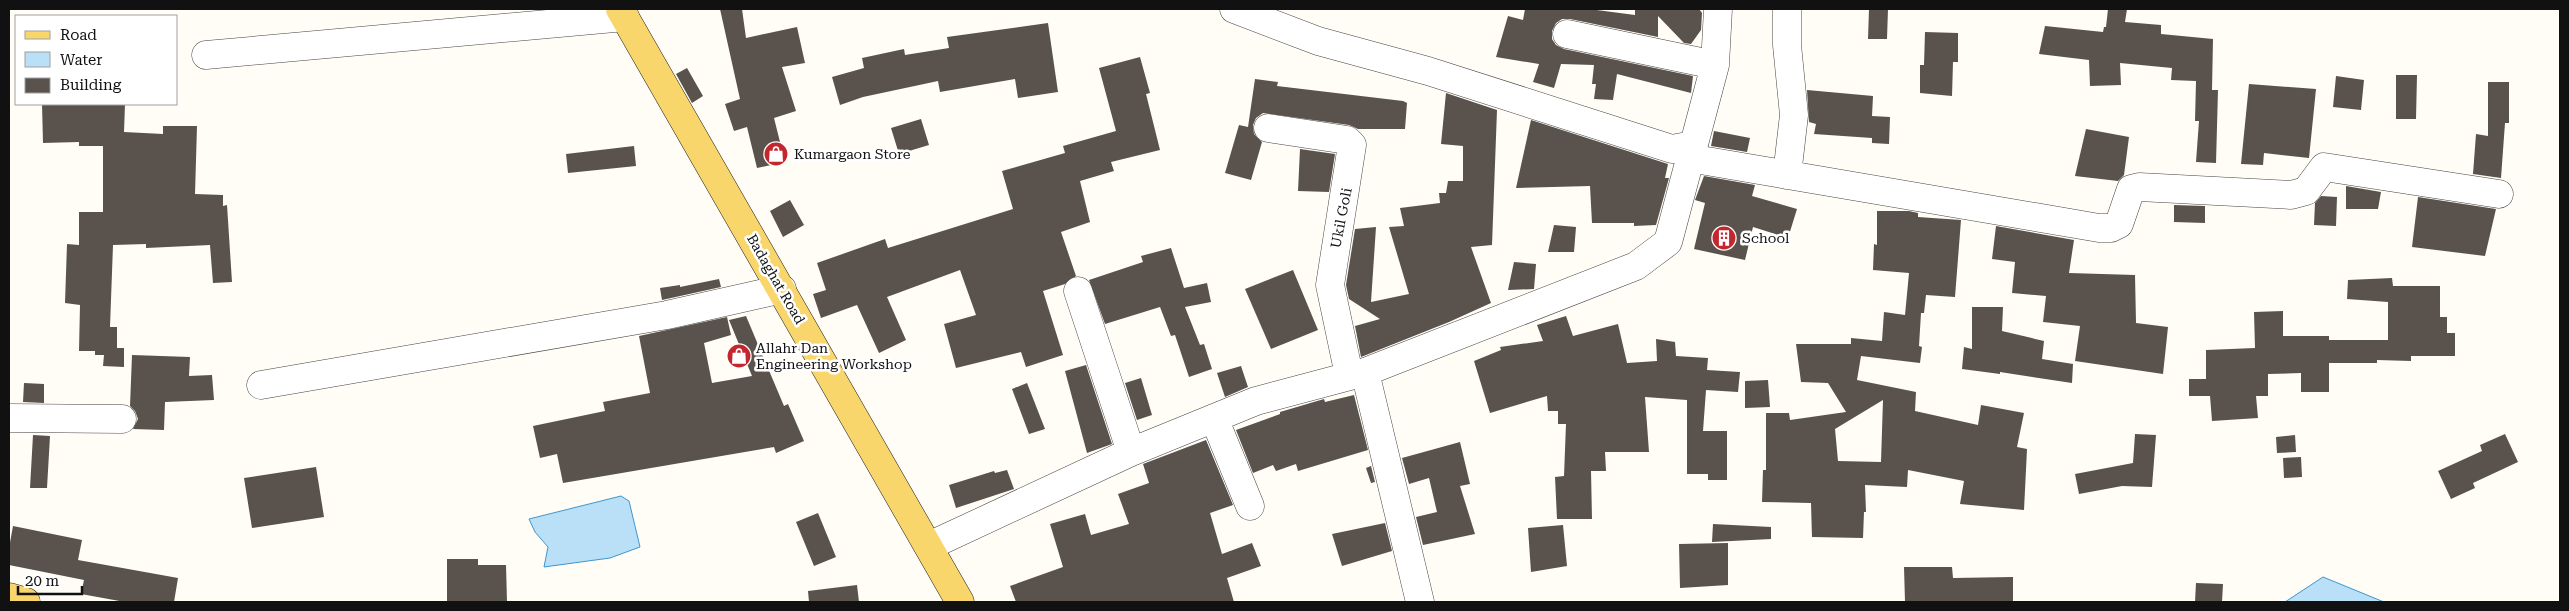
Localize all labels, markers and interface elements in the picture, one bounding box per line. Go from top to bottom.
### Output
legend [15,15,178,105]
text: Road [60,26,97,44]
text: Water [60,51,102,69]
text: Building [60,76,122,94]
shop icon: Kumargaon Store [763,141,789,167]
place label: Kumargaon Store [794,146,911,162]
street label: Ukil Goli [1327,186,1355,250]
building icon: School [1711,225,1737,251]
place label: School [1742,230,1790,246]
street label: Badaghat Road [744,231,808,327]
place label: Allahr Dan Engineering Workshop [756,340,912,372]
shop icon: Allahr Dan Engineering Workshop [726,343,752,369]
scale bar [18,564,81,596]
text: 20 m [25,572,60,590]

